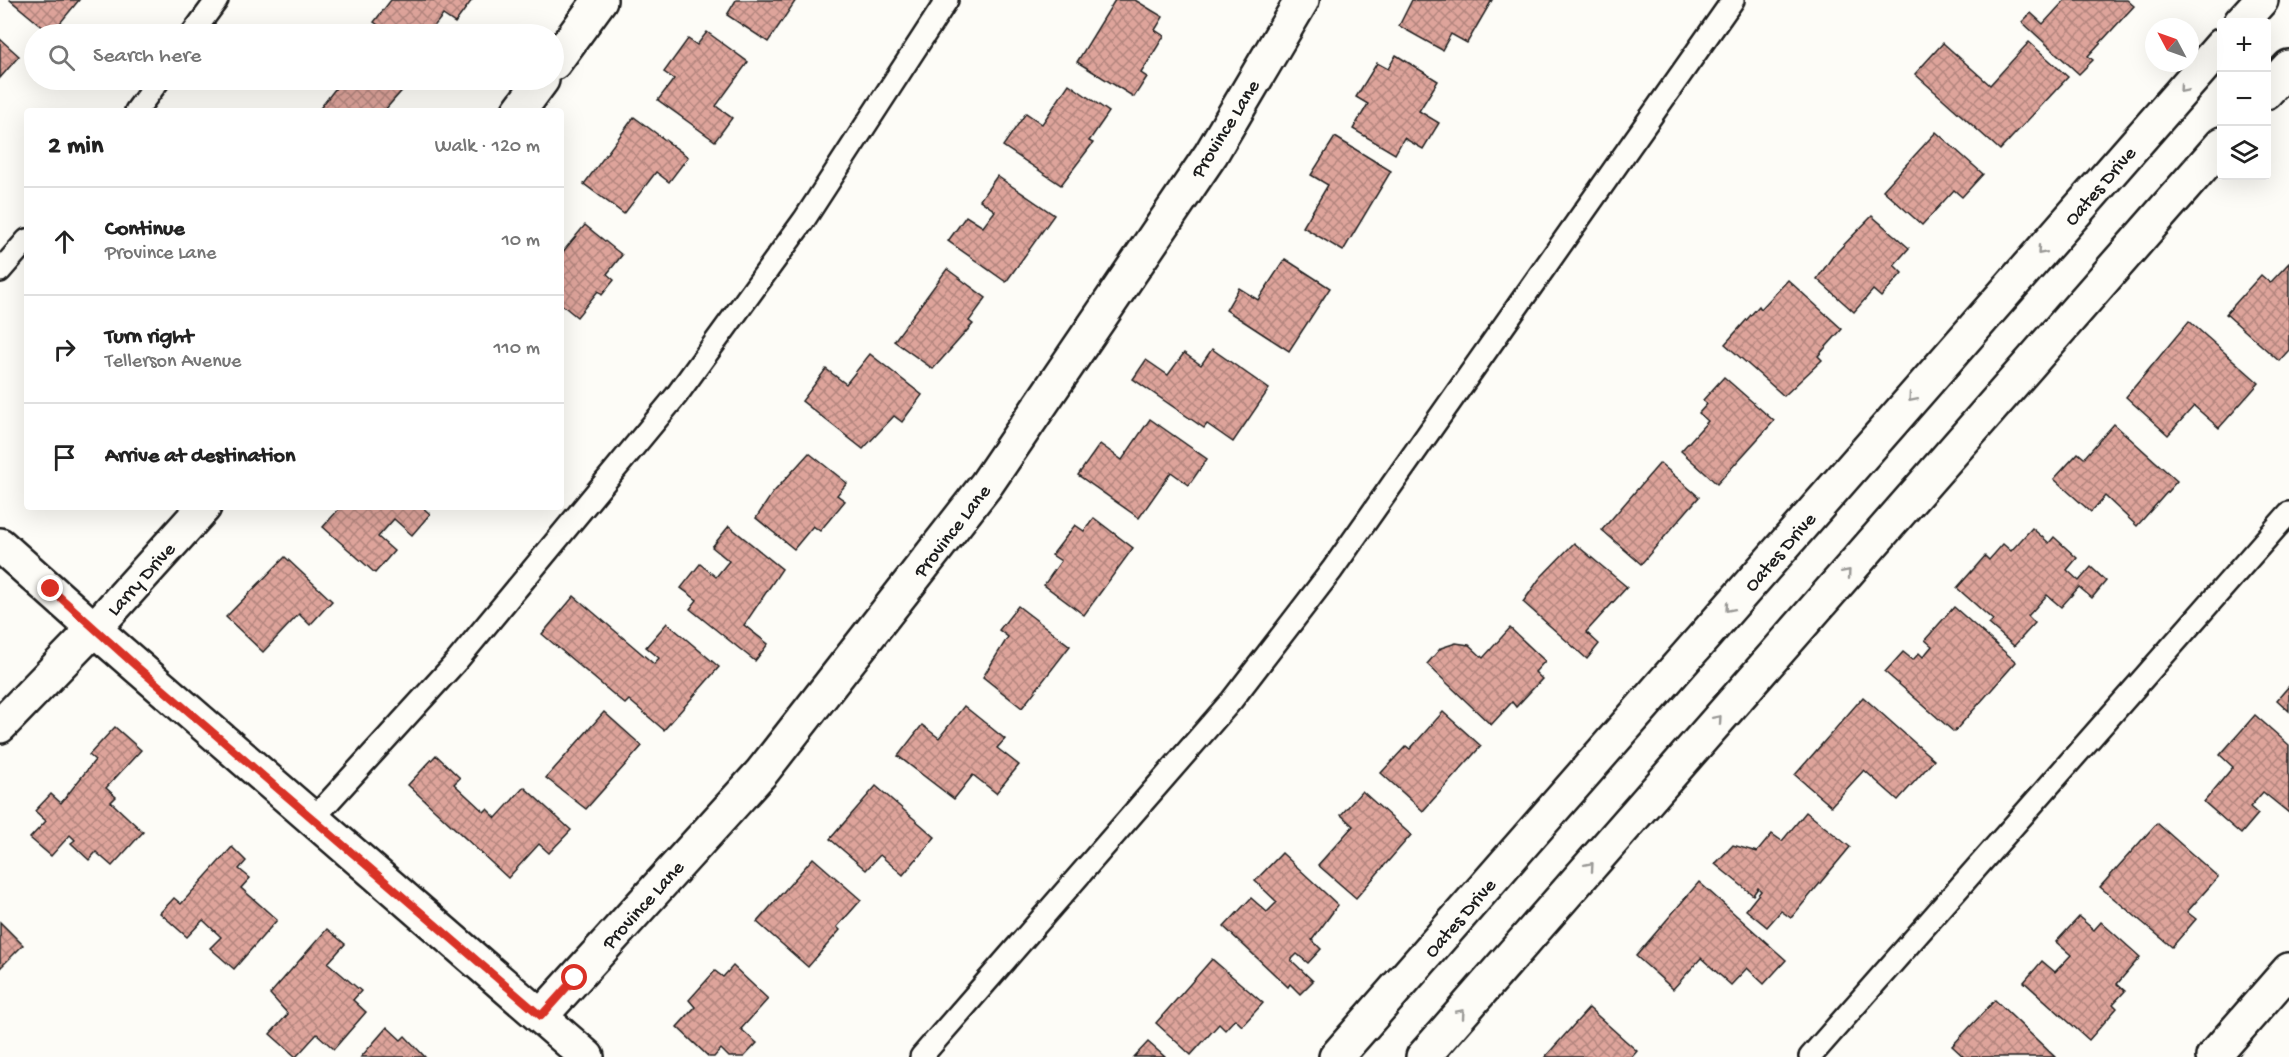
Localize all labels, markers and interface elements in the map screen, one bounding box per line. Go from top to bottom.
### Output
north arrow [2145,18,2199,72]
map controls [2217,18,2271,180]
button: + [2217,18,2271,72]
search box [24,24,564,90]
icon: search [45,41,78,74]
text: Search here [93,44,201,70]
button: − [2217,72,2271,126]
street label: Province Lane [1187,76,1267,184]
one-way arrow [2179,82,2190,93]
button: layers [2217,126,2271,180]
text: 2 min [48,132,103,163]
text: Walk · 120 m [435,136,540,159]
street label: Oates Drive [2061,143,2143,232]
text: Continue [105,217,185,243]
icon: ahead [48,225,81,258]
text: 10 m [502,230,540,253]
text: Province Lane [105,243,216,266]
one-way arrow [2037,244,2048,255]
text: Turn right [105,325,193,351]
icon: right [48,333,81,366]
text: 110 m [494,338,540,361]
text: Tellerson Avenue [105,351,241,374]
one-way arrow [1908,391,1919,402]
icon: arrive [48,441,81,474]
text: Arrive at destination [105,444,295,470]
street label: Province Lane [910,481,997,584]
street label: Oates Drive [1741,509,1823,598]
street label: Larry Drive [104,538,182,622]
one-way arrow [1839,568,1850,579]
route end [37,575,63,601]
one-way arrow [1725,601,1736,612]
one-way arrow [1711,715,1722,726]
street label: Province Lane [598,857,691,956]
one-way arrow [1583,862,1594,873]
street label: Oates Drive [1421,875,1503,964]
route start [561,964,587,990]
one-way arrow [1454,1009,1465,1020]

